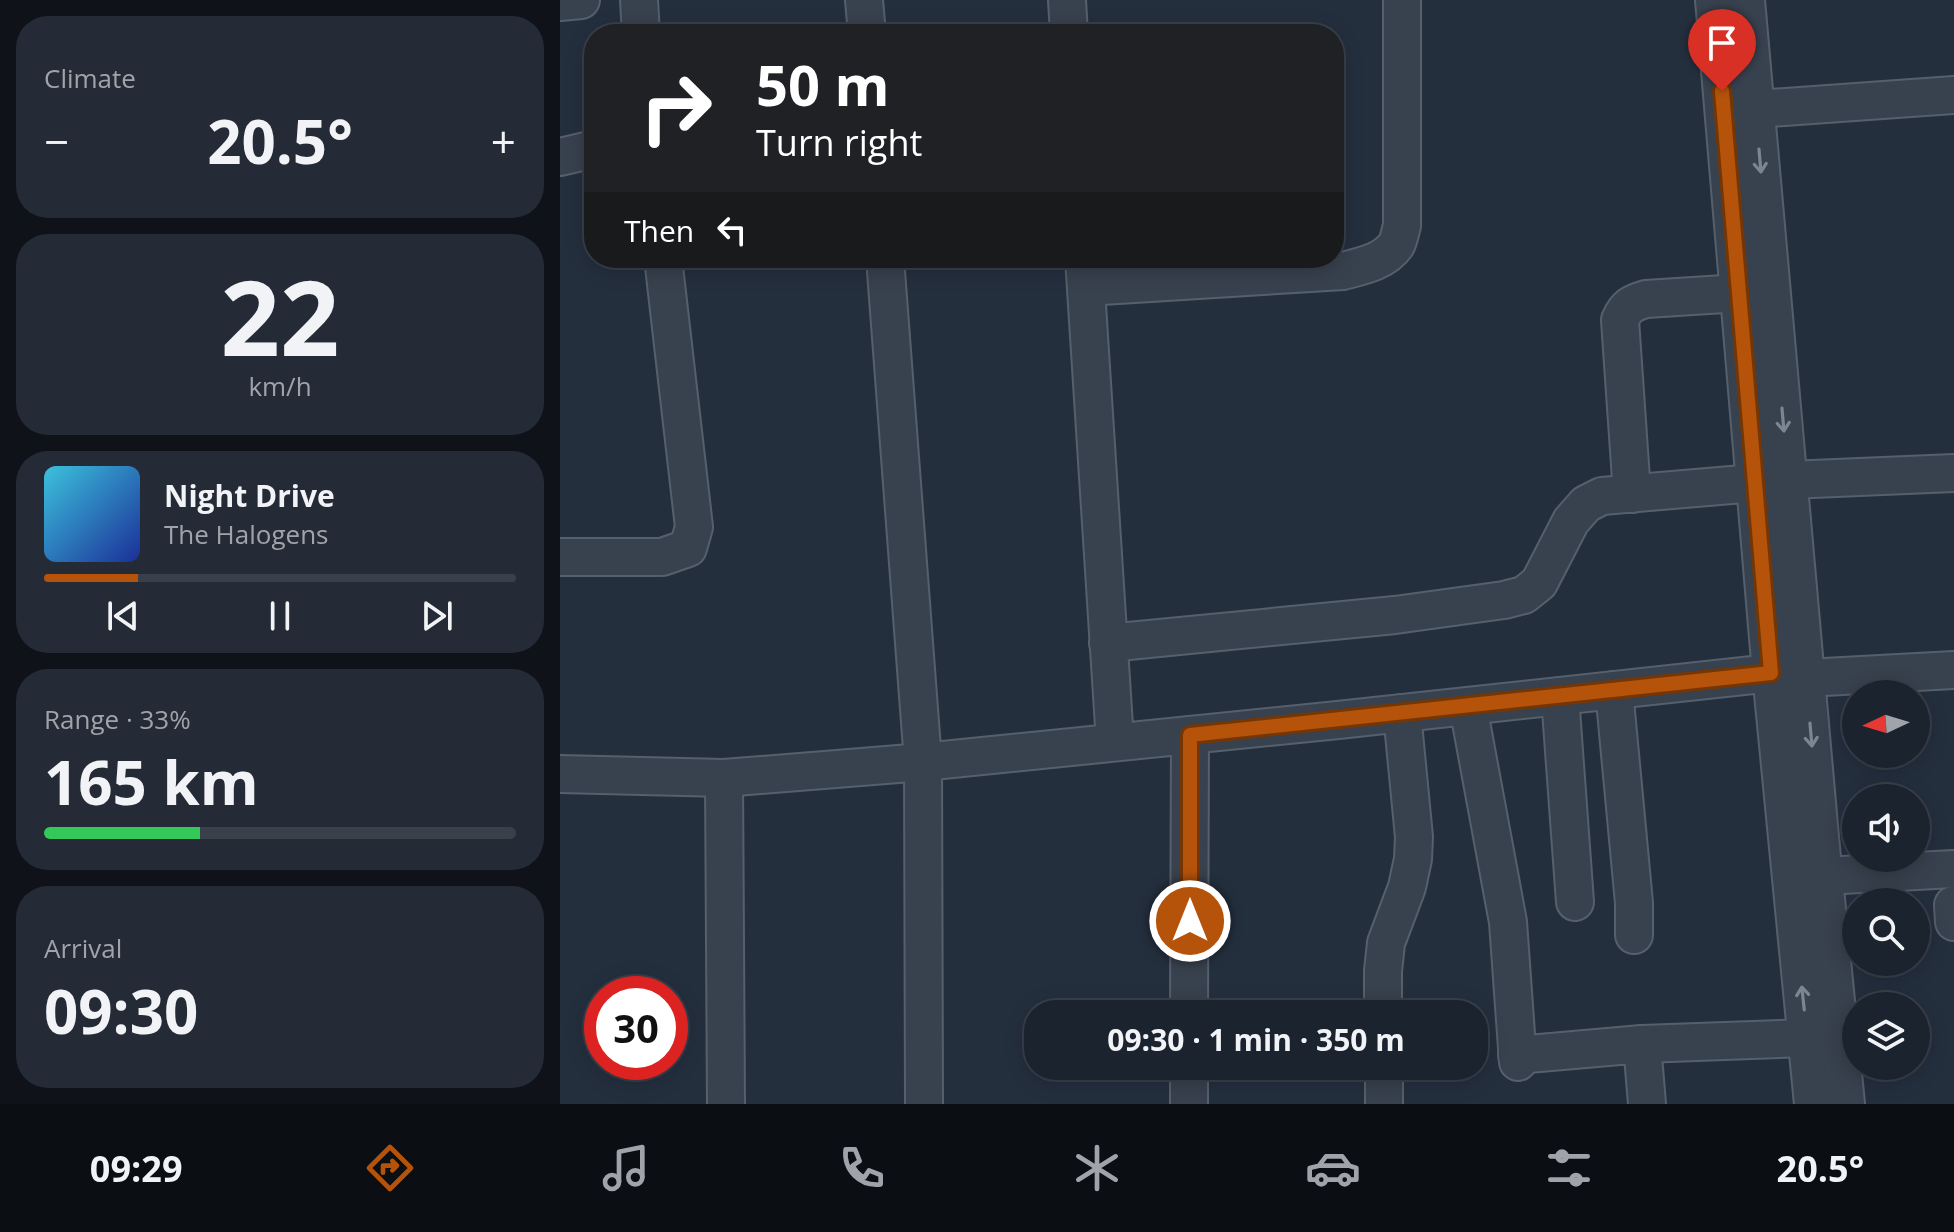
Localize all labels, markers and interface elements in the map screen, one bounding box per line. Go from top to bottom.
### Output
pin [1688,9,1756,91]
icon: arrive [1700,21,1744,65]
text: 50 m [756,46,890,122]
icon: right [624,56,728,160]
text: Climate [44,60,136,96]
text: 20.5° [207,100,353,182]
text: − [44,111,69,171]
text: + [491,111,516,171]
text: Turn right [756,118,922,167]
one-way arrow [1753,147,1768,174]
icon: left [710,208,754,252]
text: Then [624,210,694,251]
text: 22 [221,245,339,386]
text: km/h [248,368,312,404]
one-way arrow [1776,406,1791,433]
text: Night Drive [164,475,335,516]
text: The Halogens [164,516,329,552]
icon: previous [101,594,145,638]
icon: pause [258,594,302,638]
icon: next [415,594,459,638]
north arrow [1842,680,1930,768]
map controls [1842,680,1930,1080]
text: Range · 33% [44,701,191,737]
one-way arrow [1804,721,1819,748]
text: 165 km [44,741,259,823]
button: sound [1842,784,1930,872]
position arrow [1148,879,1232,963]
button: search [1842,888,1930,976]
text: Arrival [44,930,122,966]
text: 09:30 [44,970,198,1052]
speed limit sign: 30 [584,976,688,1080]
one-way arrow [1795,986,1810,1012]
button: layers [1842,992,1930,1080]
text: 09:30 · 1 min · 350 m [1107,1019,1405,1060]
icon: directions [362,1140,418,1196]
icon: music [598,1140,654,1196]
icon: phone [834,1140,890,1196]
icon: climate [1069,1140,1125,1196]
icon: car [1305,1140,1361,1196]
icon: filters [1541,1140,1597,1196]
text: 09:29 [90,1144,182,1193]
text: 20.5° [1777,1144,1864,1193]

